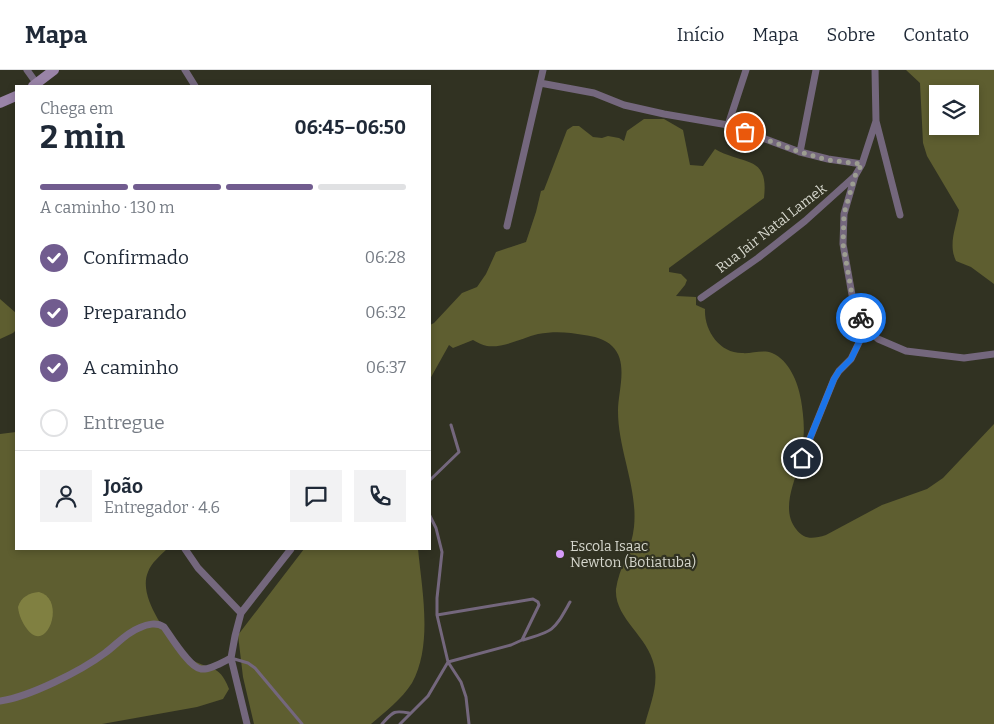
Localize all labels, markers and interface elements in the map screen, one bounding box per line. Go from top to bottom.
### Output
text: Mapa [25,21,87,49]
text: Início [677,24,724,46]
text: Mapa [752,24,799,46]
text: Sobre [827,24,875,46]
text: Contato [903,24,969,46]
map controls [929,85,979,135]
button: layers [929,85,979,135]
text: Chega em [40,99,113,118]
pin [724,111,766,153]
text: 06:45–06:50 [295,116,406,139]
text: 2 min [40,118,125,156]
icon: bag [731,118,759,146]
street label: Rua Jair Natal Lamek [713,180,830,277]
text: A caminho · 130 m [40,198,175,217]
icon: check [40,244,68,272]
text: Confirmado [83,246,189,269]
text: 06:28 [365,248,406,267]
courier [836,293,886,343]
icon: check [40,299,68,327]
text: Preparando [83,301,187,324]
text: 06:32 [365,303,406,322]
icon: bike [847,304,875,332]
icon: check [40,354,68,382]
text: A caminho [83,356,179,379]
text: 06:37 [366,358,406,377]
text: Entregue [83,411,165,434]
pin [781,437,823,479]
icon: home [788,444,816,472]
button: person [40,470,92,522]
button: chat [290,470,342,522]
button: phone [354,470,406,522]
text: João [104,475,143,498]
text: Entregador · 4.6 [104,498,220,517]
place label: Escola Isaac Newton (Botiatuba) [570,538,696,571]
marker: Escola Isaac Newton (Botiatuba) [554,548,566,560]

